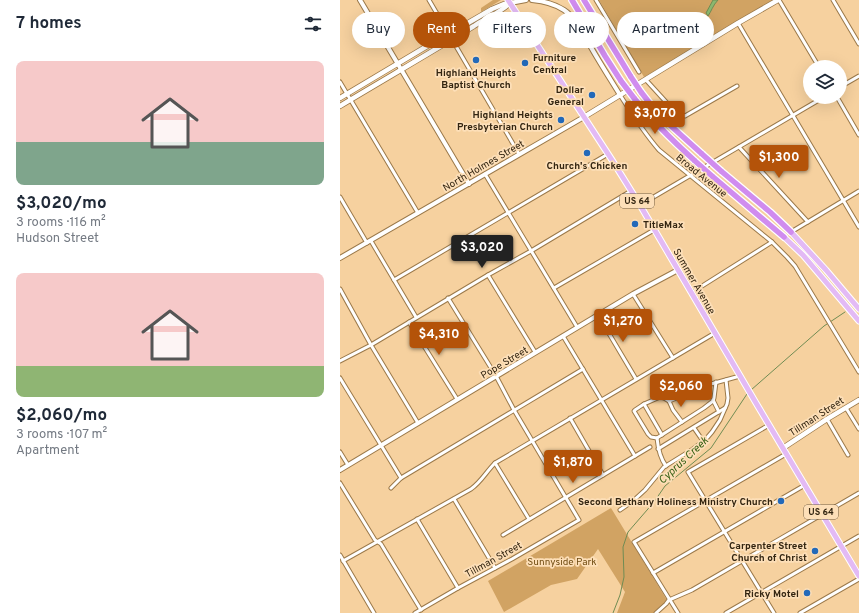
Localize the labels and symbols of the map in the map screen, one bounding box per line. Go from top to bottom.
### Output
place label: Furniture Central [533,52,576,77]
marker: Highland Heights Baptist Church [471,55,481,65]
marker: Furniture Central [520,58,530,68]
place label: Highland Heights Baptist Church [436,67,516,92]
place label: Dollar General [547,84,585,109]
marker: Dollar General [587,90,597,100]
pin: $3,070 [622,101,688,135]
place label: Highland Heights Presbyterian Church [457,109,553,134]
marker: Highland Heights Presbyterian Church [556,115,566,125]
street label: North Holmes Street [441,138,527,195]
pin: $1,300 [746,145,812,179]
marker: Church's Chicken [582,148,592,158]
street label: Broad Avenue [673,151,729,201]
place label: Church's Chicken [547,160,627,173]
road number: US 64 [620,194,654,208]
marker: TitleMax [630,219,640,229]
place label: TitleMax [643,219,684,232]
pin: $3,020 [449,235,515,269]
street label: Summer Avenue [670,247,718,317]
pin: $1,270 [590,309,656,343]
pin: $4,310 [406,322,472,356]
street label: Pope Street [479,344,531,382]
pin: $2,060 [648,374,714,408]
street label: Tillman Street [787,395,847,440]
water label: Cyprus Creek [656,434,712,487]
pin: $1,870 [540,450,606,484]
place label: Second Bethany Holiness Ministry Church [578,496,773,509]
marker: Second Bethany Holiness Ministry Church [776,496,786,506]
road number: US 64 [804,505,838,519]
street label: Tillman Street [463,539,525,581]
place label: Carpenter Street Church of Christ [729,540,807,565]
marker: Carpenter Street Church of Christ [810,546,820,556]
park label: Sunnyside Park [527,556,597,569]
place label: Ricky Motel [744,588,799,601]
marker: Ricky Motel [802,588,812,598]

